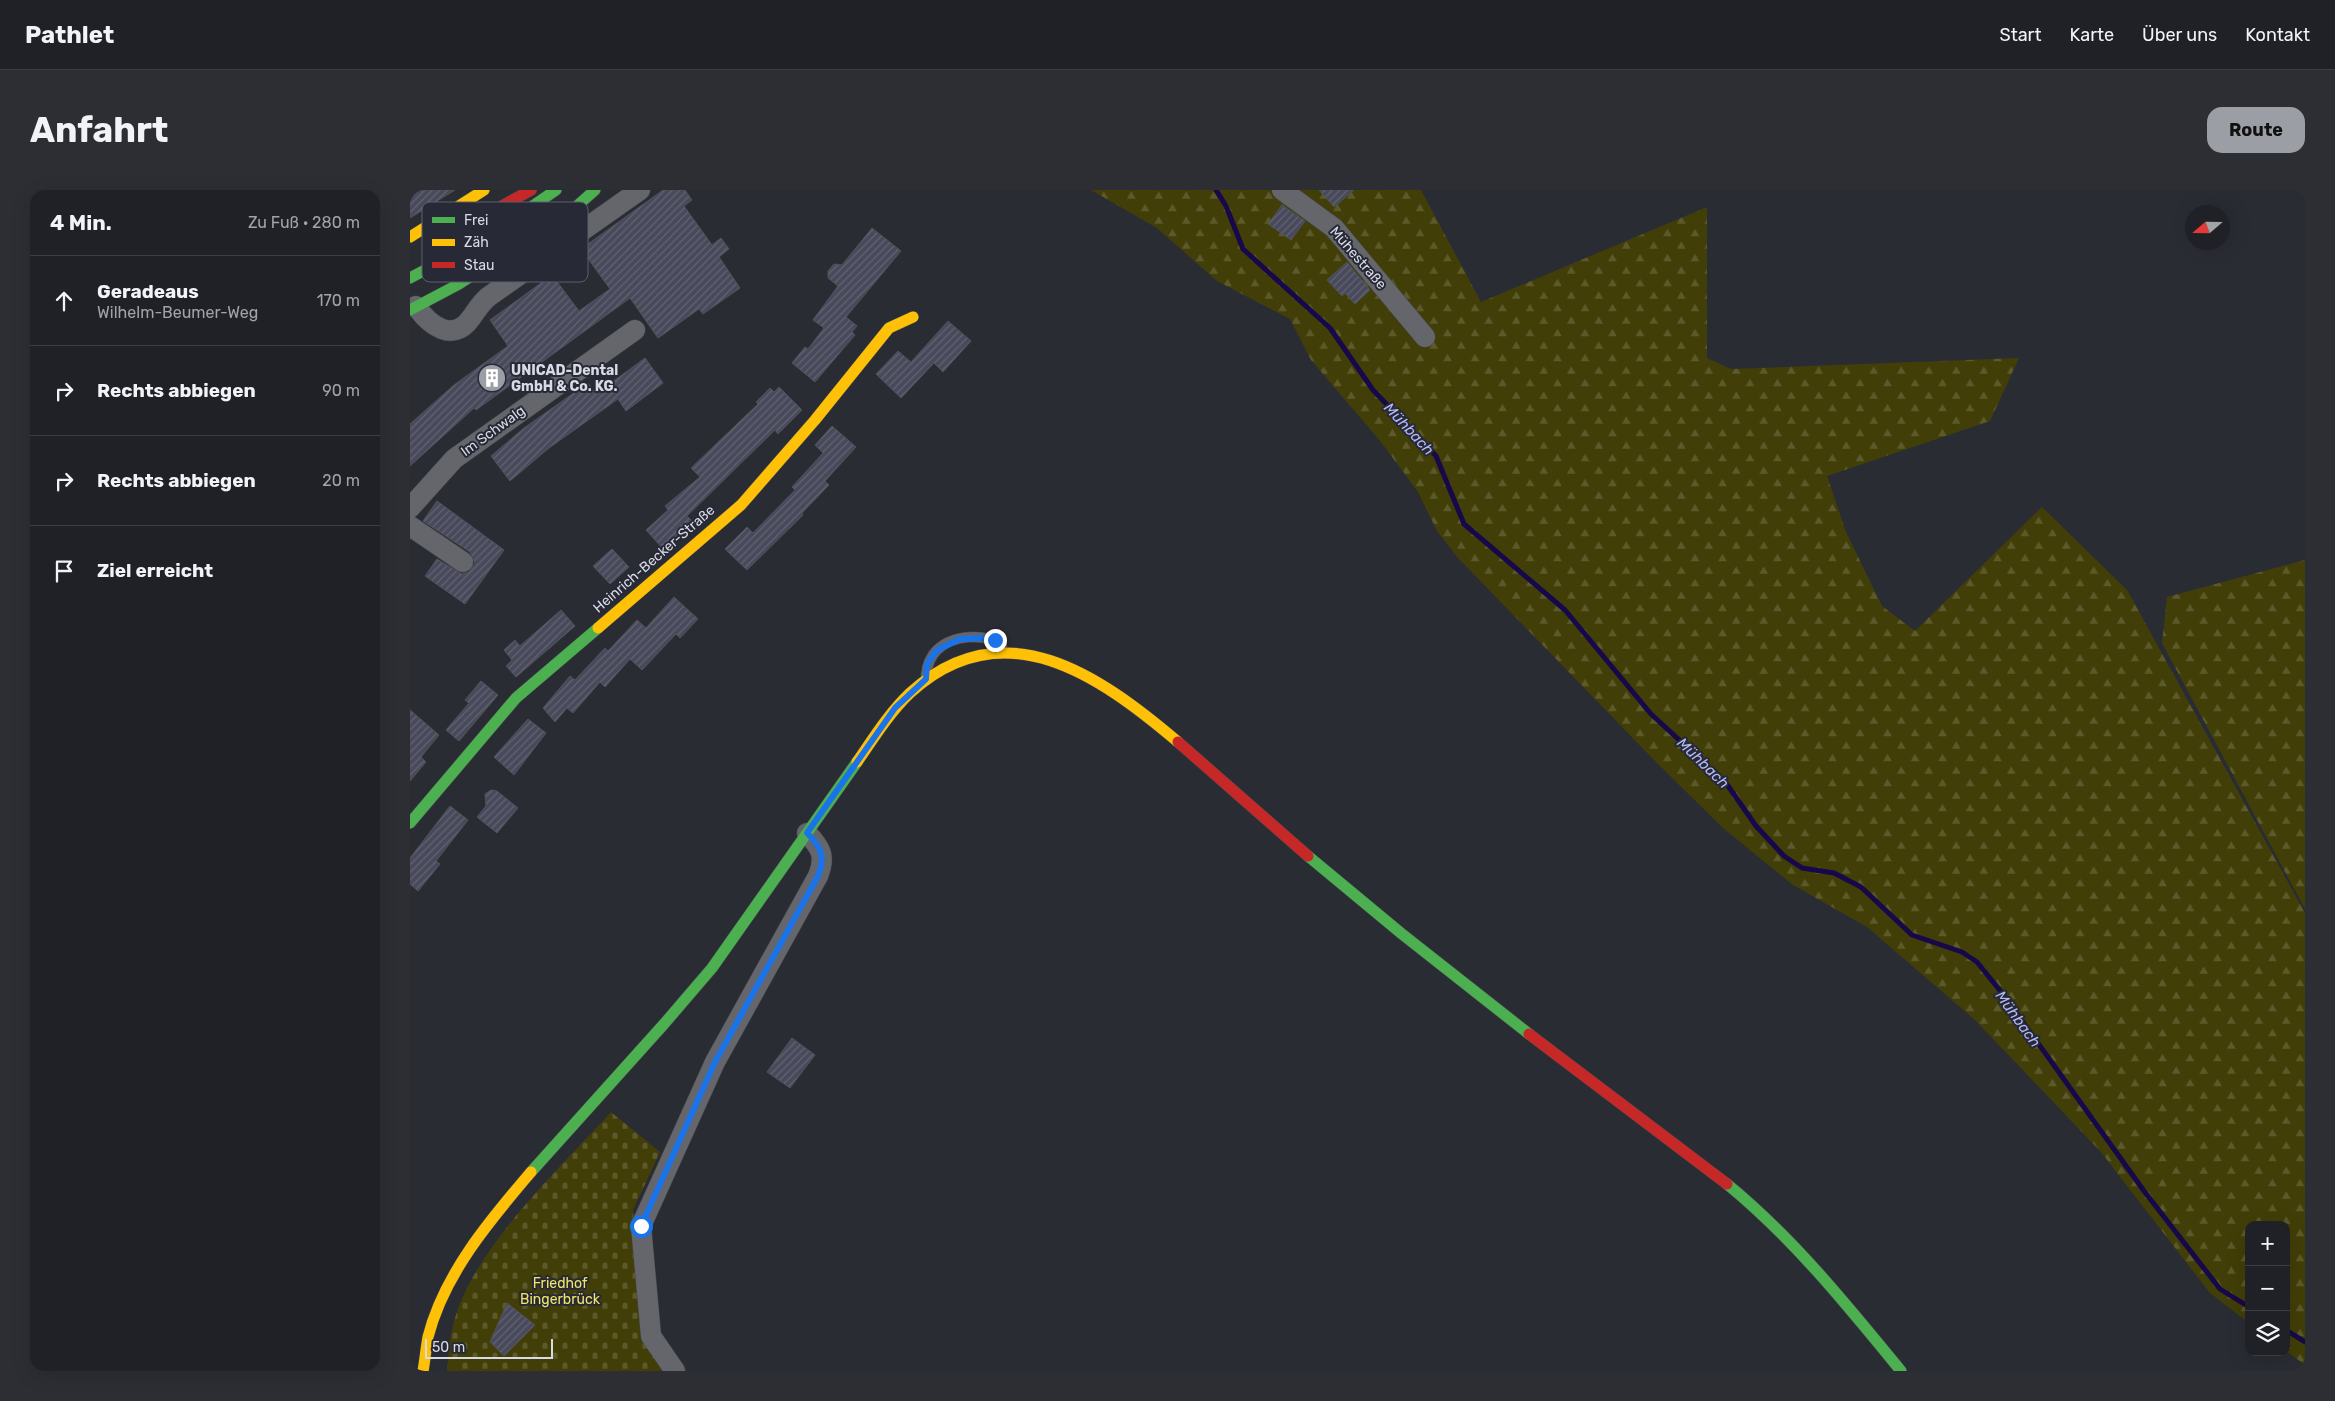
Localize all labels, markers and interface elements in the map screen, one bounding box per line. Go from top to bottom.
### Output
text: Pathlet [25,21,114,49]
text: Start [1999,24,2042,46]
text: Karte [2070,24,2114,46]
text: Über uns [2142,24,2217,46]
text: Kontakt [2245,24,2310,46]
button: Route [2207,107,2305,153]
text: Anfahrt [30,109,168,151]
legend [422,202,588,282]
north arrow [2185,205,2230,250]
text: 4 Min. [50,210,112,235]
text: Frei [464,212,488,229]
text: Zu Fuß · 280 m [248,213,360,232]
street label: Mühestraße [1326,223,1390,293]
text: Zäh [464,234,489,251]
text: Stau [464,257,494,274]
text: Geradeaus [97,280,199,303]
icon: ahead [50,287,78,315]
text: 170 m [317,291,360,310]
text: Wilhelm-Beumer-Weg [97,303,258,322]
place label: UNICAD-Dental GmbH & Co. KG. [511,362,618,395]
building icon: UNICAD-Dental GmbH & Co. KG. [477,363,507,393]
icon: right [50,377,78,405]
text: Rechts abbiegen [97,379,256,402]
text: 90 m [322,381,360,400]
water label: Mühbach [1380,399,1438,459]
street label: Im Schwalg [458,402,528,460]
icon: right [50,467,78,495]
text: Rechts abbiegen [97,469,256,492]
text: 20 m [322,471,360,490]
street label: Heinrich-Becker-Straße [590,501,718,616]
icon: arrive [50,557,78,585]
text: Ziel erreicht [97,559,213,582]
route end [984,629,1007,652]
water label: Mühbach [1673,734,1733,792]
water label: Mühbach [1992,987,2044,1051]
route start [630,1215,653,1238]
map controls [2245,1221,2290,1356]
button: + [2245,1221,2290,1266]
button: − [2245,1266,2290,1311]
park label: Friedhof Bingerbrück [520,1275,601,1308]
button: layers [2245,1311,2290,1356]
scale bar [425,1336,552,1359]
text: 50 m [432,1339,465,1356]

